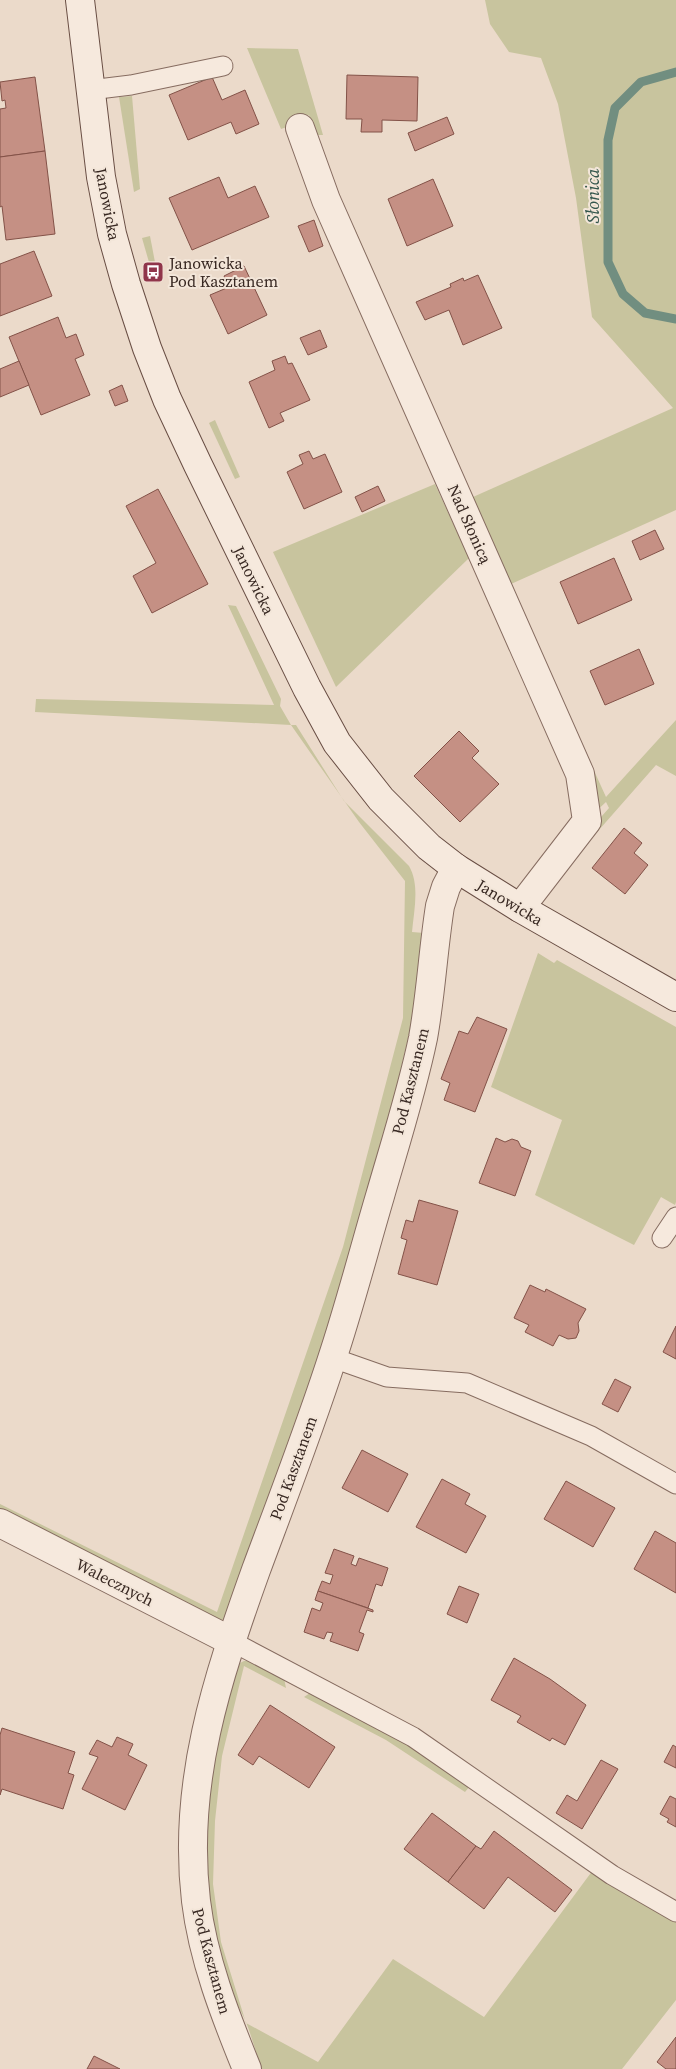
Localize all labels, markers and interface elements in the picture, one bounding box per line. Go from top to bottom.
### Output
street label: Janowicka [90,165,126,243]
water label: Słonica [580,168,605,223]
place label: Janowicka Pod Kasztanem [168,252,278,292]
bus stop icon: Janowicka Pod Kasztanem [141,260,165,284]
street label: Nad Słonicą [443,481,498,568]
street label: Janowicka [228,541,280,619]
street label: Janowicka [472,873,548,931]
street label: Pod Kasztanem [386,1025,434,1137]
street label: Pod Kasztanem [264,1413,322,1523]
street label: Walecznych [72,1553,158,1611]
street label: Pod Kasztanem [187,1905,237,2017]

